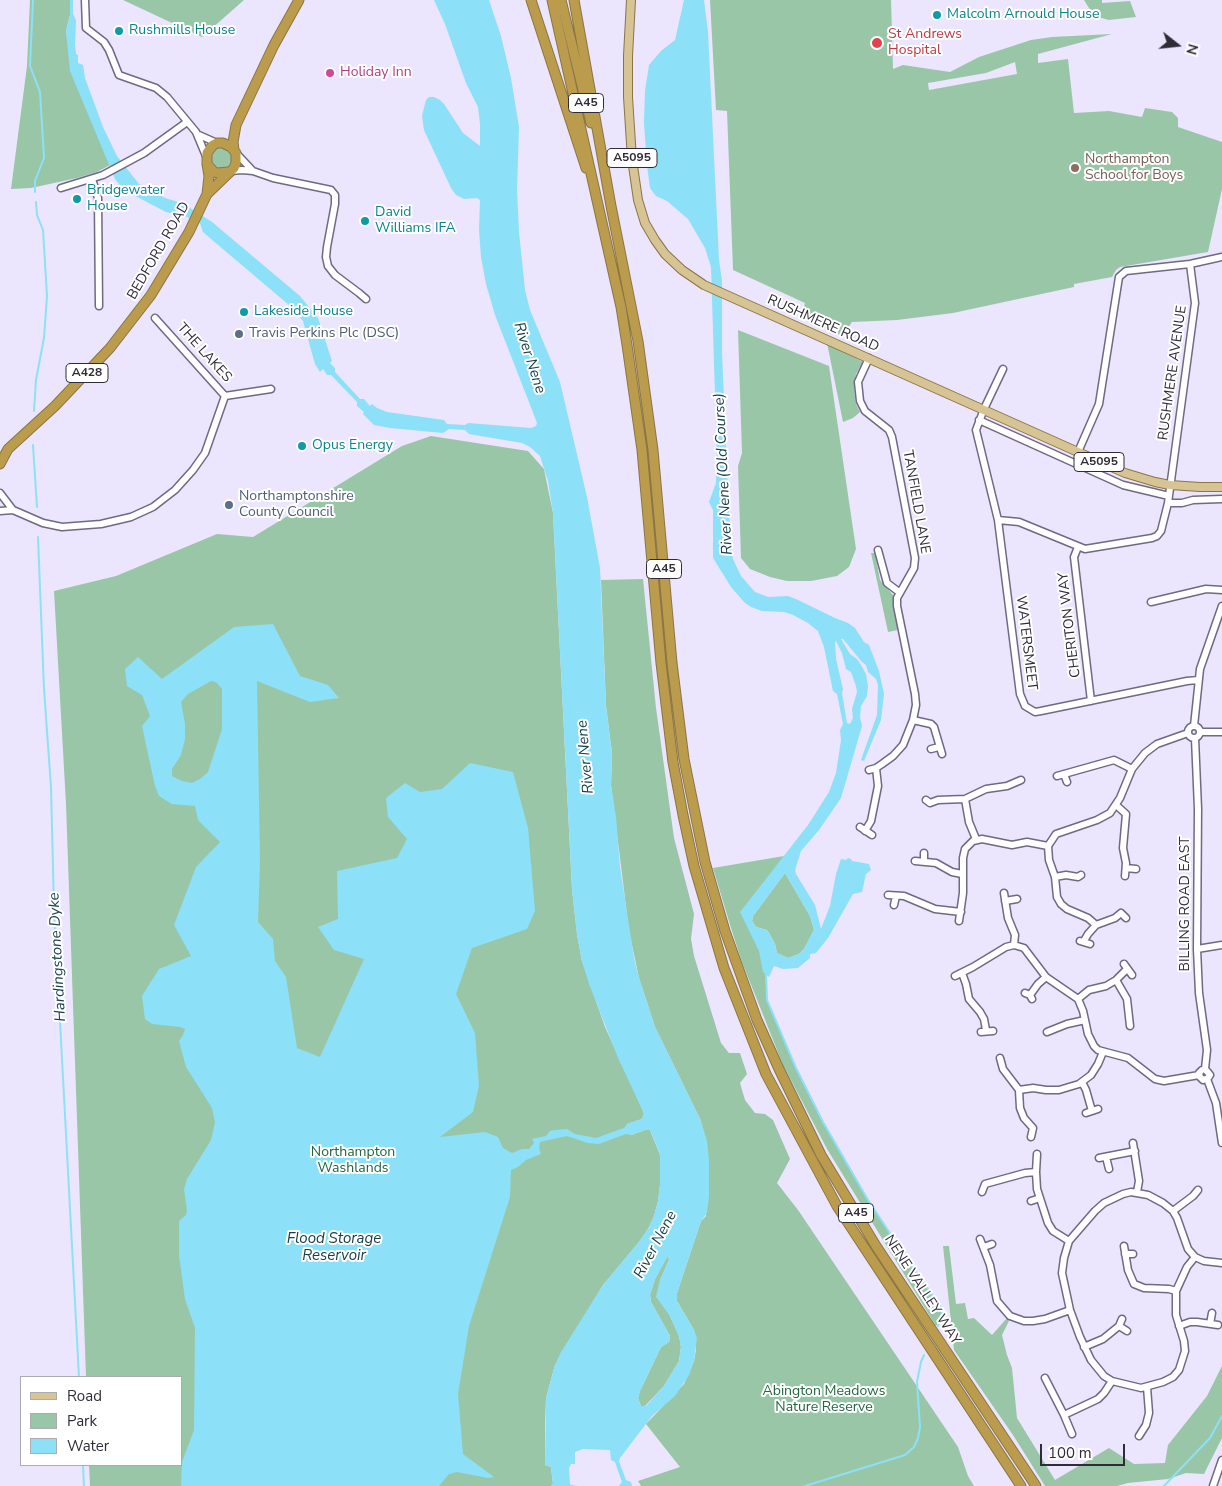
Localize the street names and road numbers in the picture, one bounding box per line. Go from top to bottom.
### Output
road number: A45 [568,94,604,112]
road number: A5095 [607,148,657,168]
street label: BEDFORD ROAD [124,199,194,303]
street label: RUSHMERE ROAD [765,292,881,356]
street label: RUSHMERE AVENUE [1155,304,1191,442]
street label: THE LAKES [173,320,235,386]
road number: A428 [66,363,108,382]
street label: TANFIELD LANE [899,449,933,555]
road number: A5095 [1074,452,1124,472]
road number: A45 [646,560,682,578]
street label: CHERITON WAY [1055,571,1085,679]
street label: WATERSMEET [1012,595,1040,691]
street label: BILLING ROAD EAST [1178,837,1194,971]
road number: A45 [838,1204,874,1222]
street label: NENE VALLEY WAY [880,1232,964,1348]

